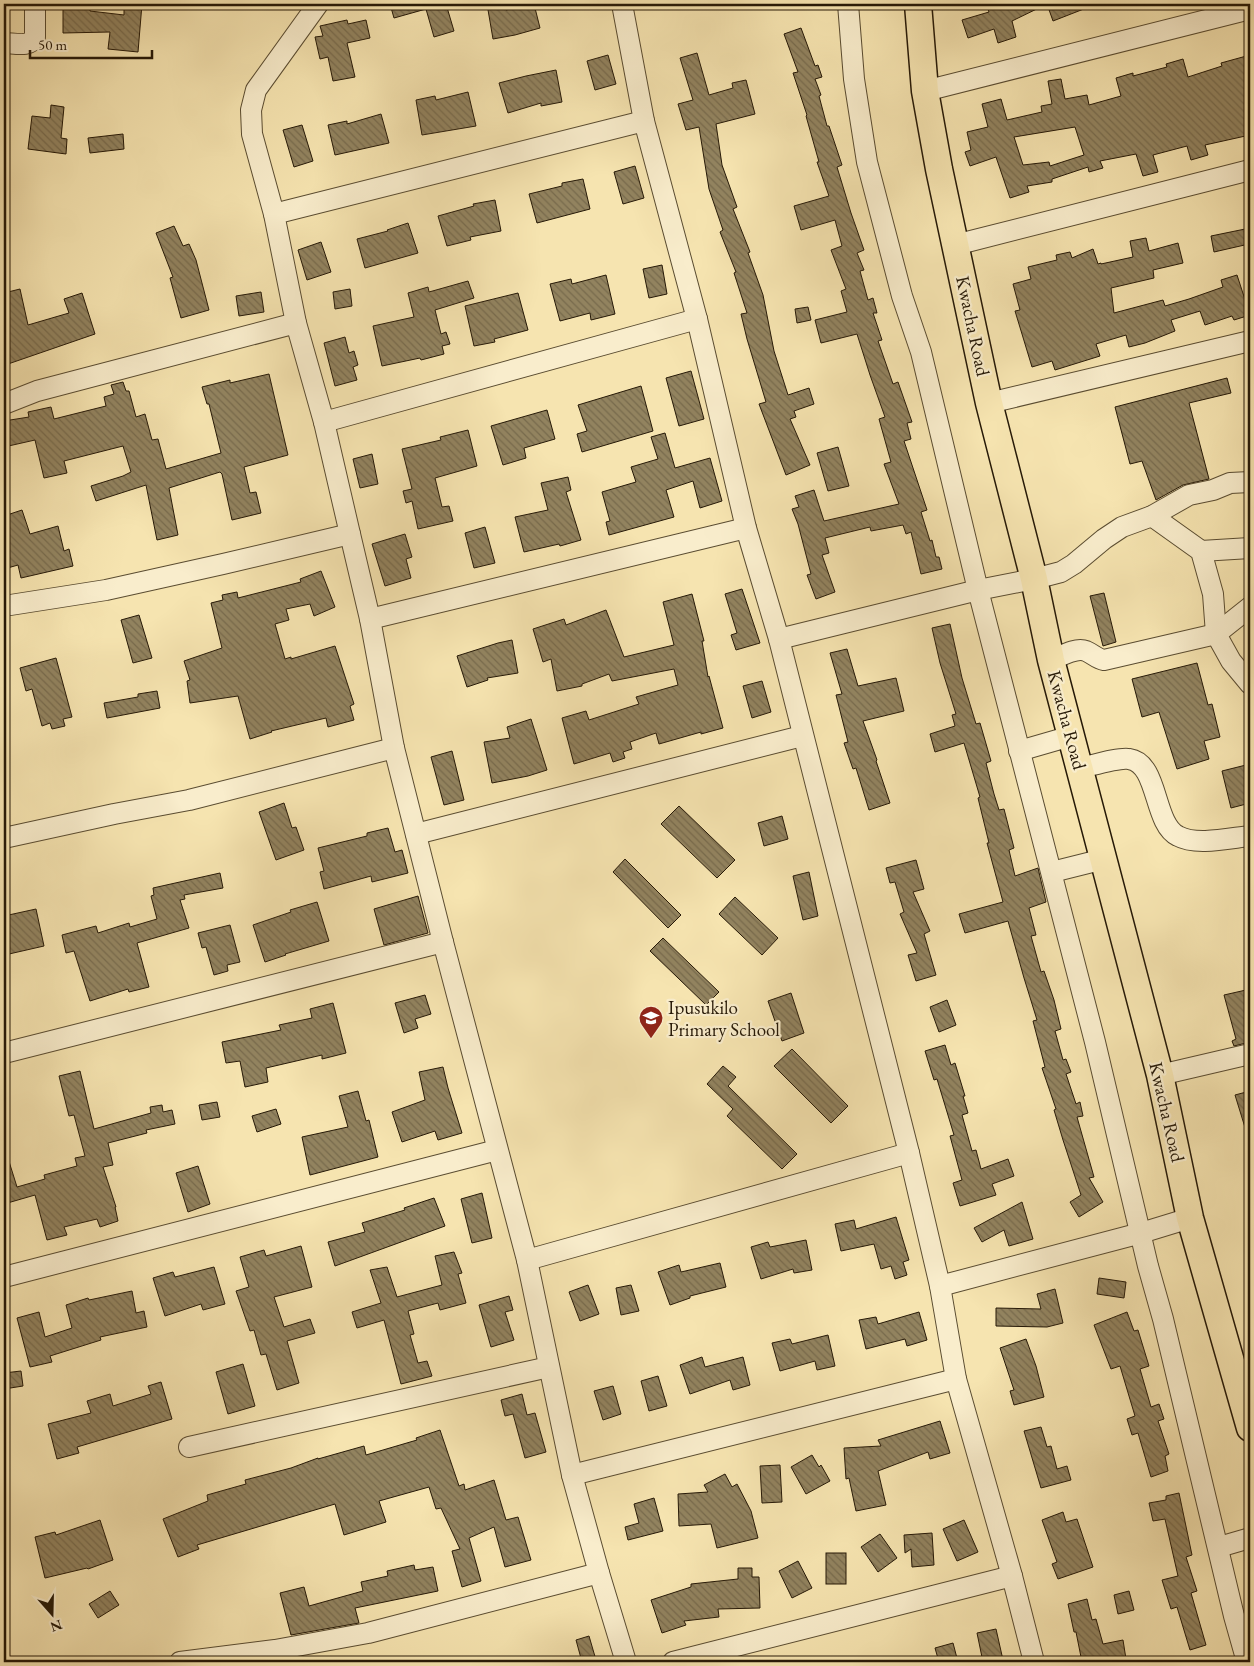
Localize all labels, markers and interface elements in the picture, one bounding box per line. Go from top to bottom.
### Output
scale bar [30,28,152,60]
text: 50 m [38,35,67,54]
street label: Kwacha Road [950,274,996,379]
street label: Kwacha Road [1042,668,1092,773]
place label: Ipusukilo Primary School [668,995,780,1042]
school or university icon: Ipusukilo Primary School [638,1005,664,1039]
street label: Kwacha Road [1143,1060,1191,1165]
north arrow [28,1588,78,1638]
text: N [47,1616,65,1637]

